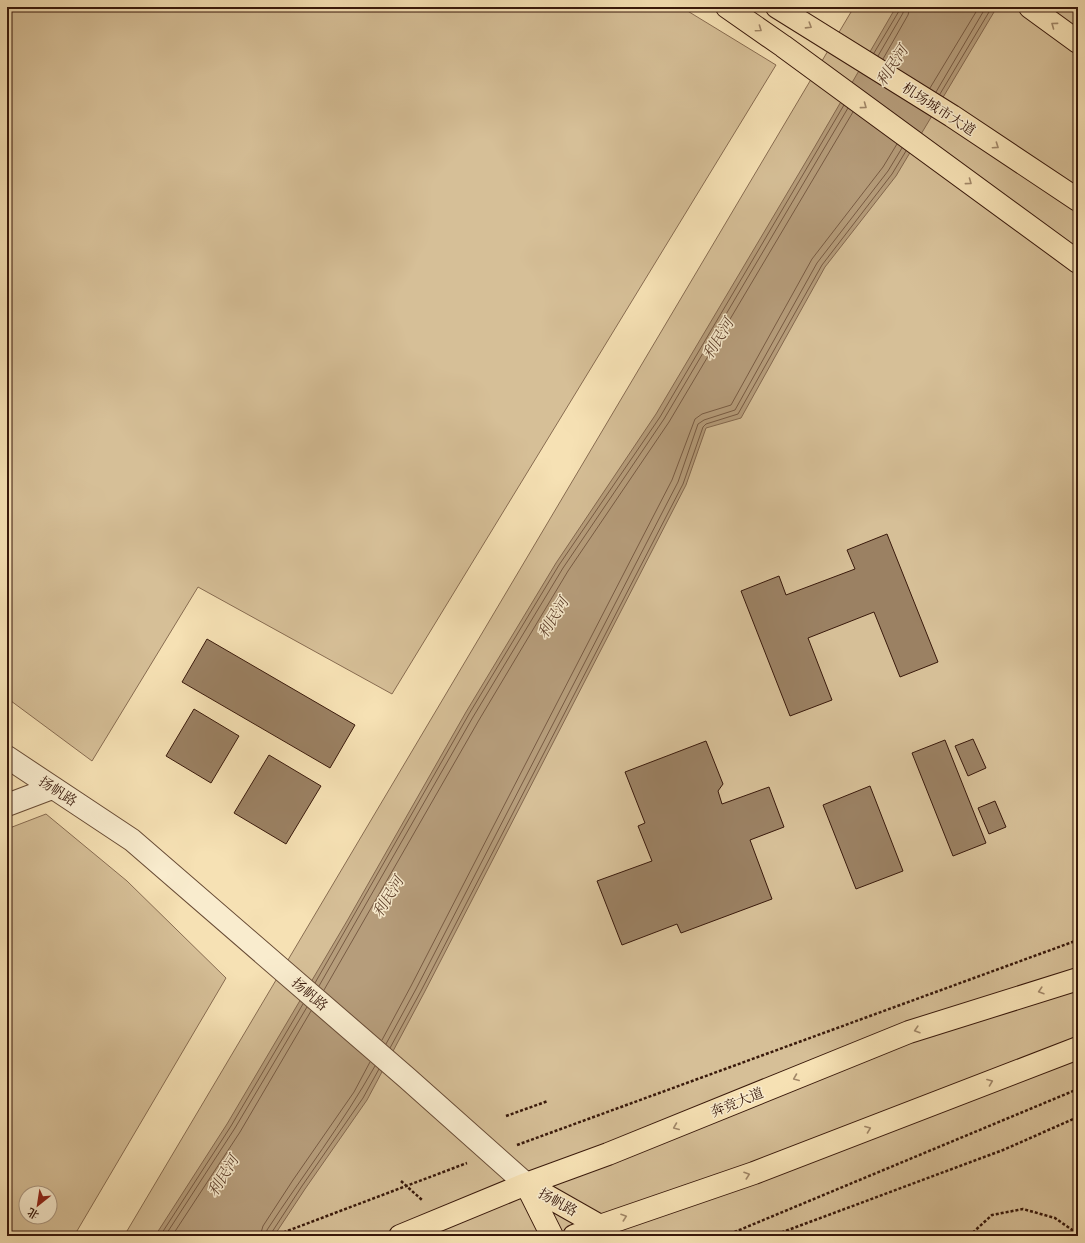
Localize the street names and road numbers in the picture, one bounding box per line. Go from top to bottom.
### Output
street label: 机场城市大道 [898,79,979,140]
street label: 扬帆路 [35,773,80,811]
street label: 扬帆路 [288,974,331,1015]
street label: 奔竞大道 [708,1084,767,1122]
street label: 扬帆路 [535,1185,580,1221]

